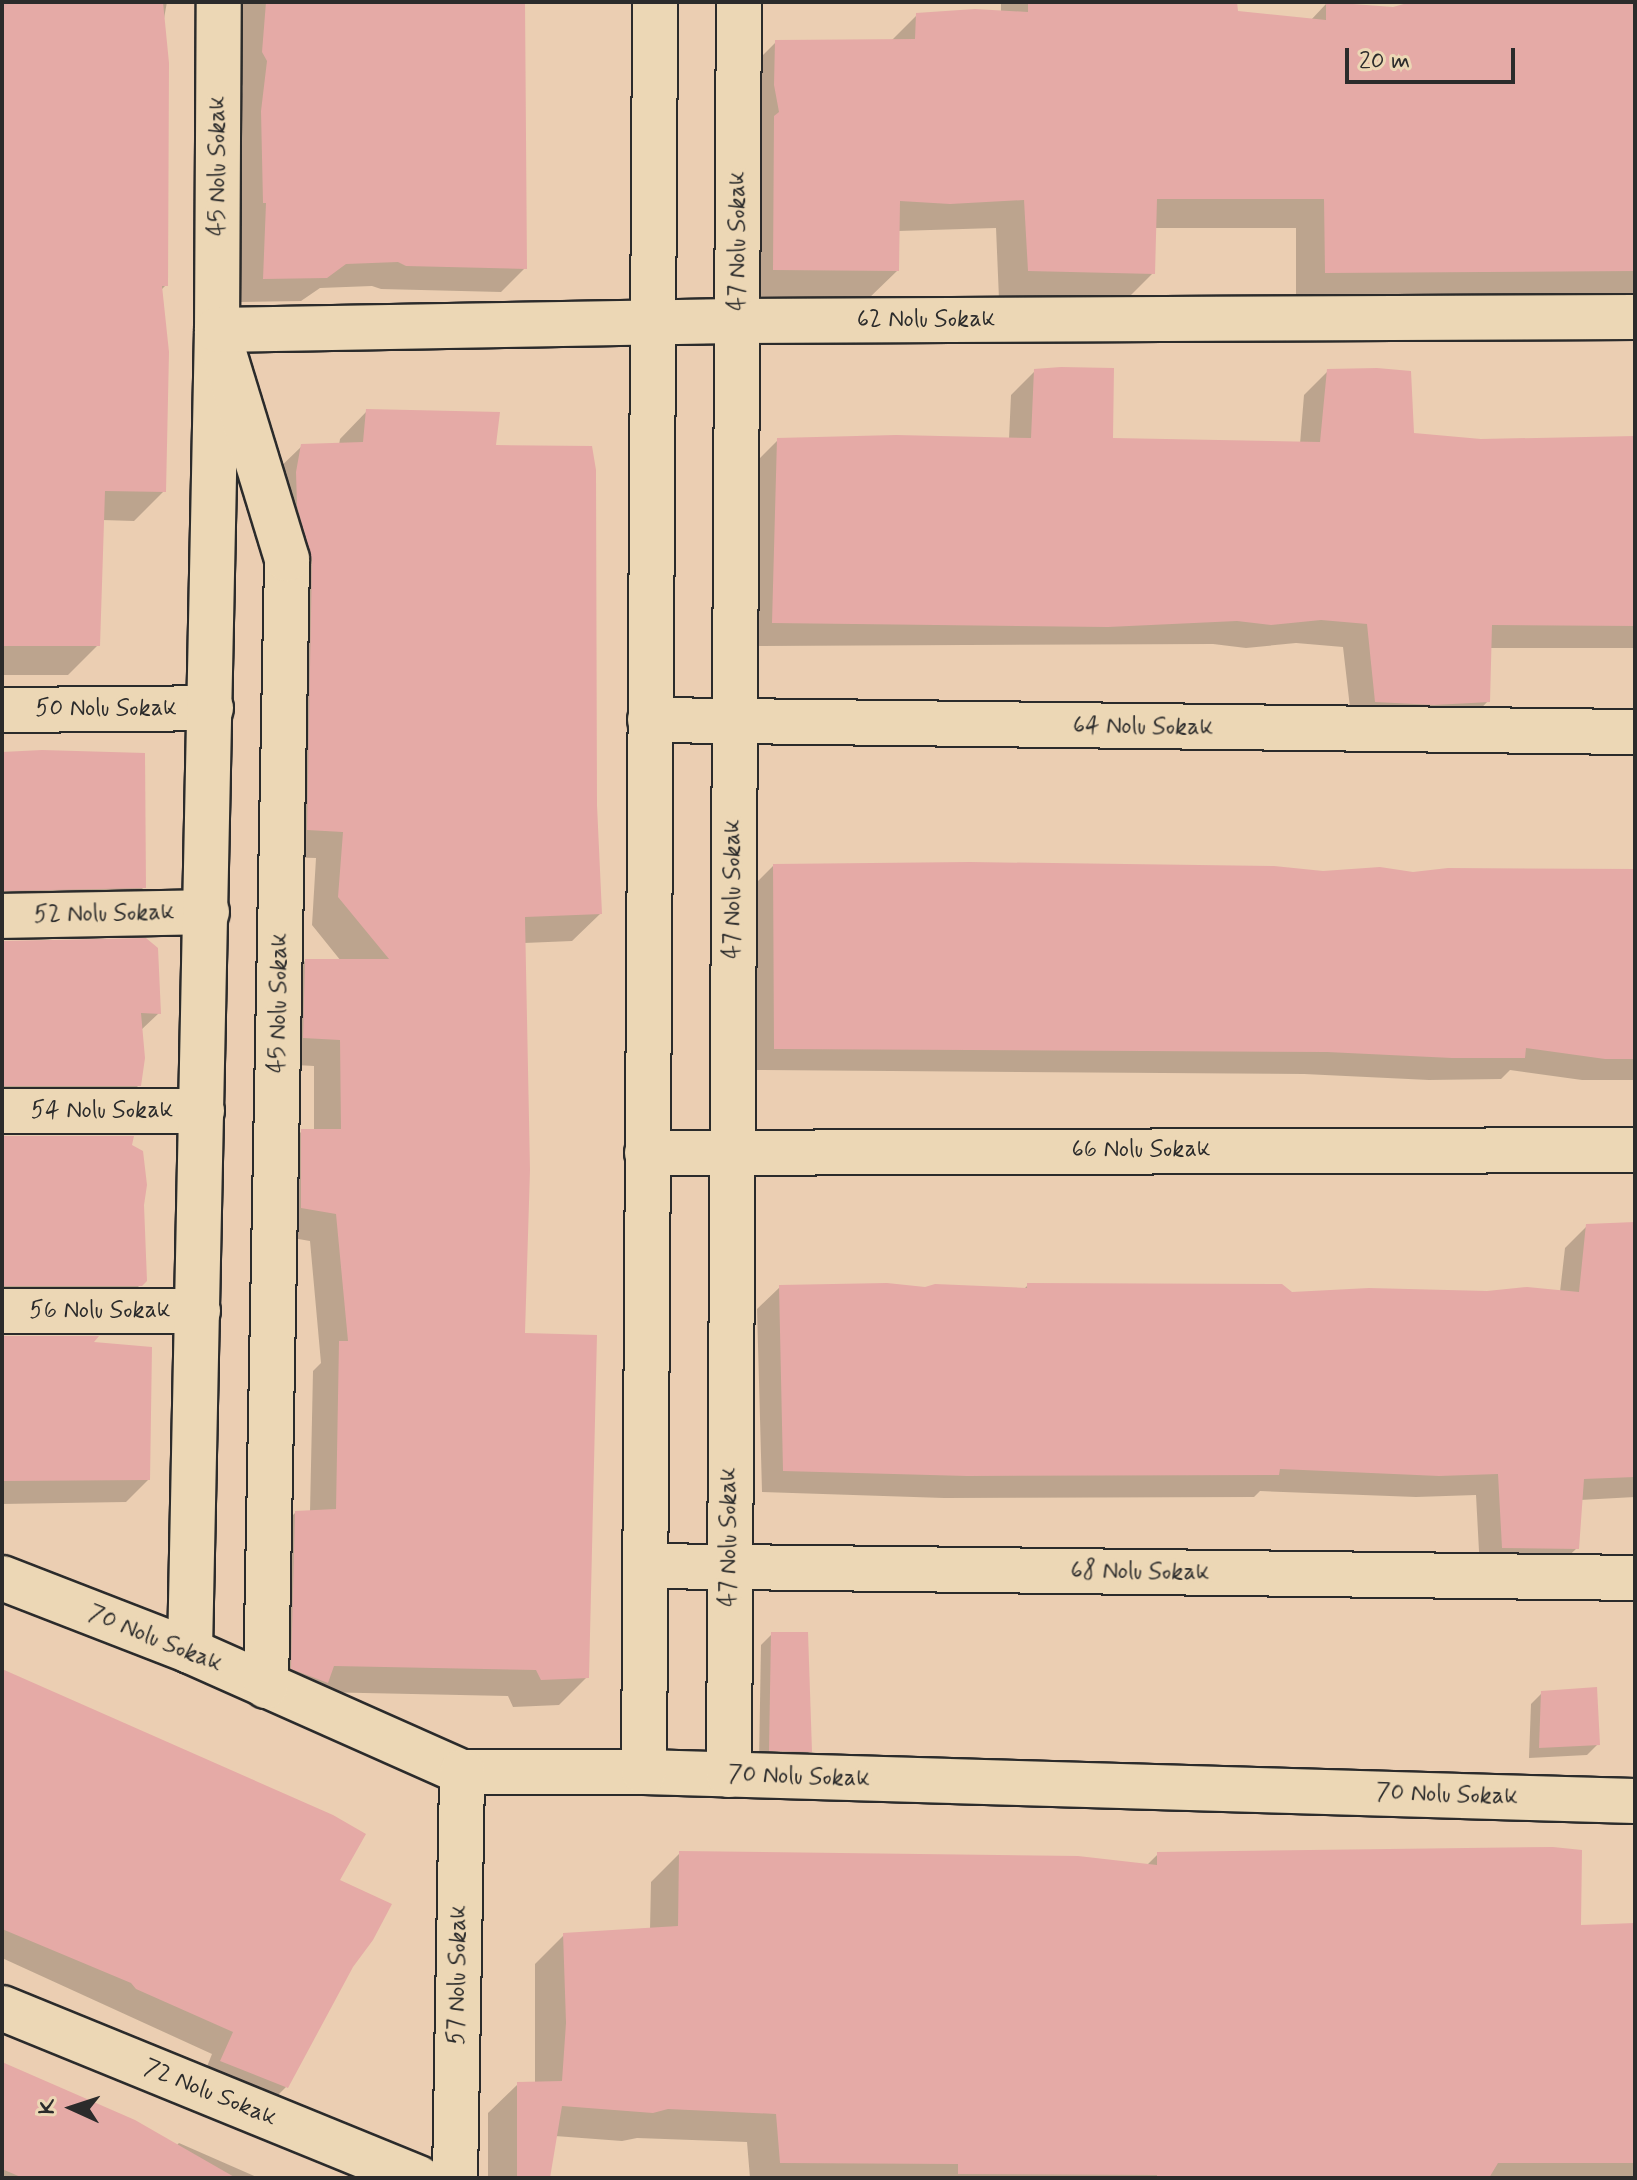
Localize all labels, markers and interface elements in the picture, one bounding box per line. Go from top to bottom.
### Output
scale bar [1349,32,1519,82]
text: 20 m [1359,46,1410,77]
street label: 45 Nolu Sokak [204,96,232,236]
street label: 47 Nolu Sokak [724,171,752,311]
street label: 62 Nolu Sokak [857,306,995,334]
street label: 50 Nolu Sokak [35,695,177,723]
street label: 64 Nolu Sokak [1073,711,1213,743]
street label: 47 Nolu Sokak [719,819,747,959]
street label: 52 Nolu Sokak [34,898,174,930]
street label: 45 Nolu Sokak [263,933,295,1073]
street label: 54 Nolu Sokak [31,1097,173,1125]
street label: 66 Nolu Sokak [1072,1136,1210,1164]
street label: 56 Nolu Sokak [29,1297,171,1325]
street label: 47 Nolu Sokak [715,1467,743,1607]
street label: 68 Nolu Sokak [1070,1556,1210,1588]
street label: 70 Nolu Sokak [84,1599,226,1679]
street label: 70 Nolu Sokak [728,1760,870,1794]
street label: 70 Nolu Sokak [1376,1778,1518,1812]
street label: 57 Nolu Sokak [442,1905,474,2045]
street label: 72 Nolu Sokak [139,2053,281,2133]
north arrow [32,2068,112,2148]
text: K [34,2098,62,2115]

